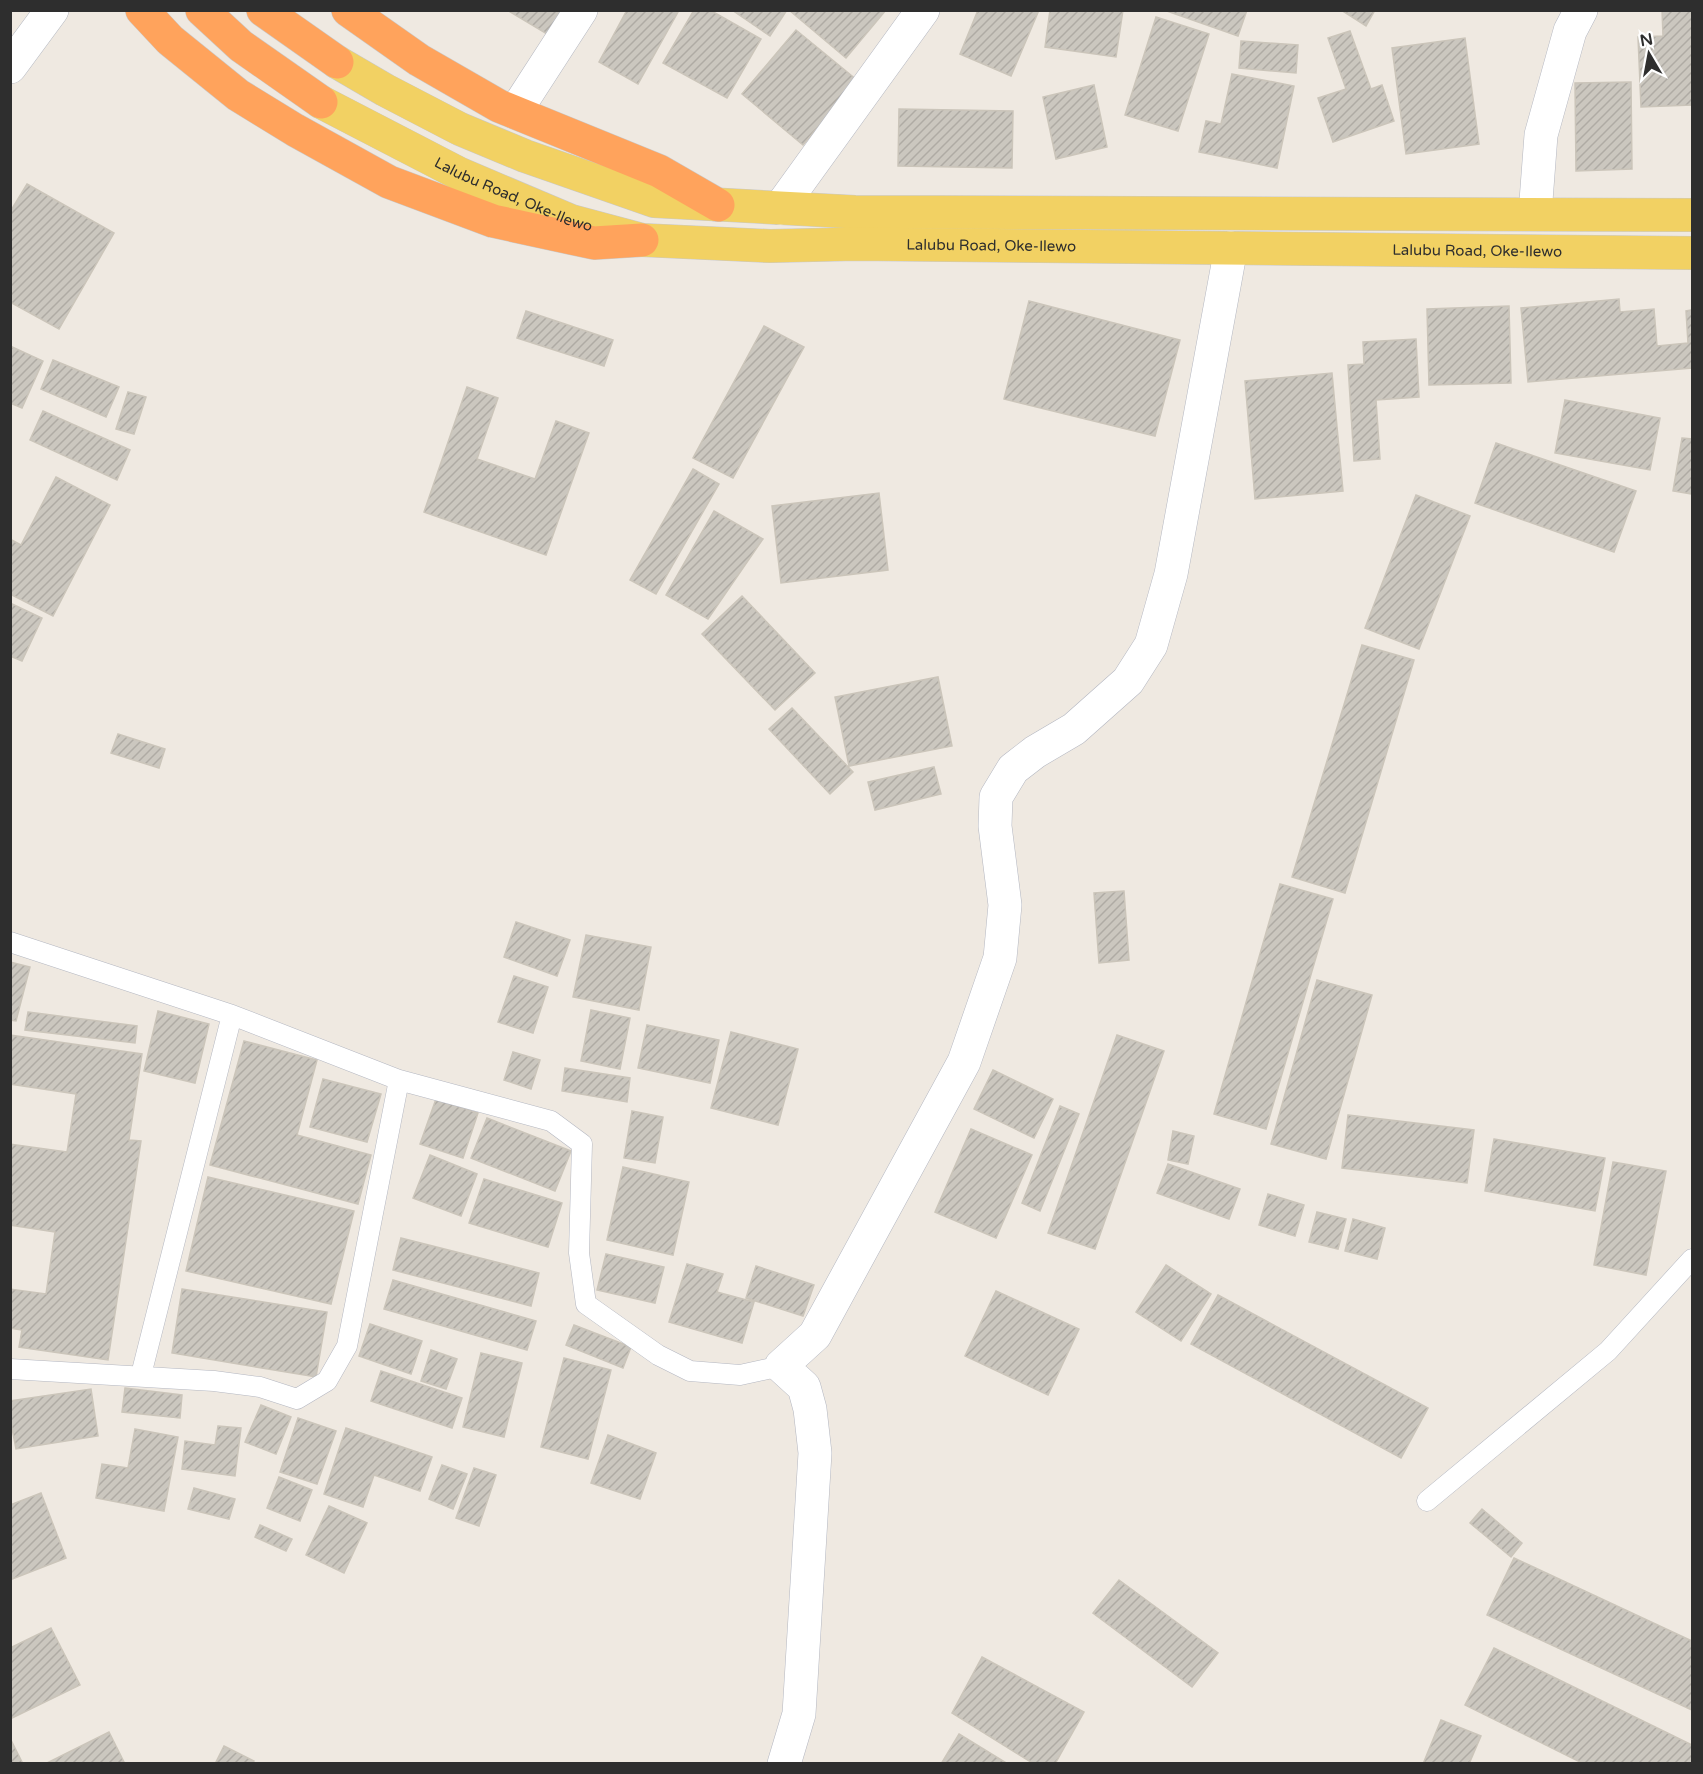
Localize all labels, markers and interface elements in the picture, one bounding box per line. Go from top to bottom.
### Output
north arrow [1619,24,1679,84]
text: N [1639,29,1655,51]
street label: Lalubu Road, Oke-Ilewo [431,153,594,235]
street label: Lalubu Road, Oke-Ilewo [906,236,1076,255]
street label: Lalubu Road, Oke-Ilewo [1392,241,1562,261]

